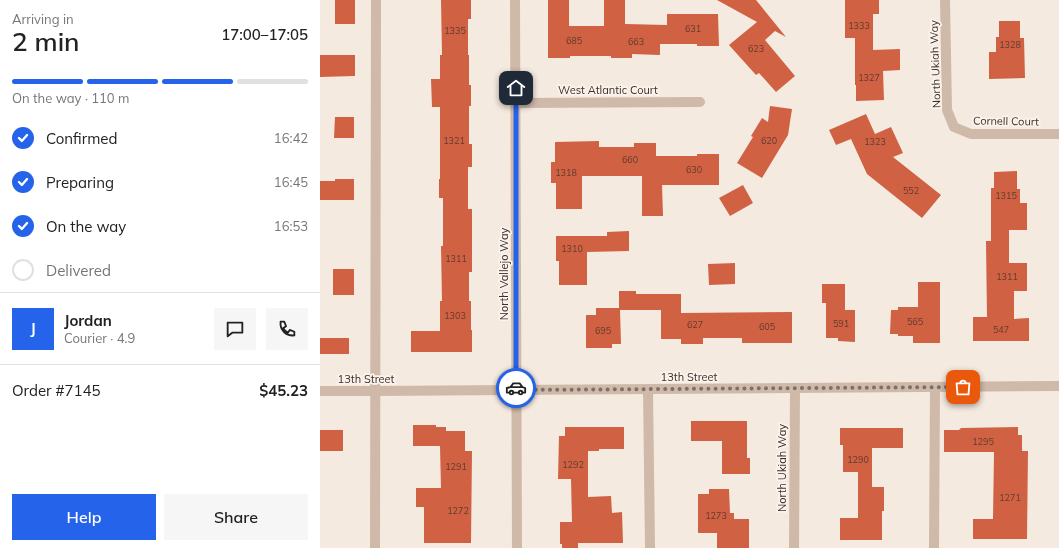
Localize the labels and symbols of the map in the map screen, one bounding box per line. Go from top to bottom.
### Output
house number: 1333 [848,20,870,31]
street label: North Ukiah Way [926,20,944,108]
house number: 631 [685,23,701,34]
house number: 1335 [444,25,466,36]
house number: 685 [566,35,583,46]
house number: 663 [628,36,644,47]
house number: 1328 [999,39,1021,50]
house number: 623 [748,43,764,54]
pin [499,71,533,105]
house number: 1327 [858,72,880,83]
street label: West Atlantic Court [558,83,658,97]
street label: Cornell Court [973,113,1039,129]
house number: 1321 [443,135,465,146]
house number: 620 [761,135,777,146]
house number: 1323 [864,136,886,147]
house number: 660 [622,154,638,165]
house number: 630 [686,164,702,175]
house number: 1318 [555,167,577,178]
house number: 552 [903,185,919,196]
house number: 1315 [995,190,1017,201]
street label: North Vallejo Way [497,228,511,320]
house number: 1310 [561,243,583,254]
house number: 1311 [445,253,467,264]
house number: 1311 [996,271,1018,282]
house number: 1303 [444,310,466,321]
house number: 565 [907,316,924,327]
house number: 591 [833,318,849,329]
house number: 627 [687,319,703,330]
house number: 605 [759,321,776,332]
house number: 547 [993,324,1009,335]
house number: 695 [595,325,612,336]
courier [496,368,536,408]
street label: 13th Street [661,370,718,384]
pin [946,370,980,404]
street label: 13th Street [338,372,395,386]
street label: North Ukiah Way [775,424,789,512]
house number: 1295 [972,436,994,447]
house number: 1290 [847,454,869,465]
house number: 1292 [562,459,584,470]
house number: 1291 [445,461,467,472]
house number: 1271 [999,492,1021,503]
house number: 1272 [447,505,469,516]
house number: 1273 [705,510,727,521]

